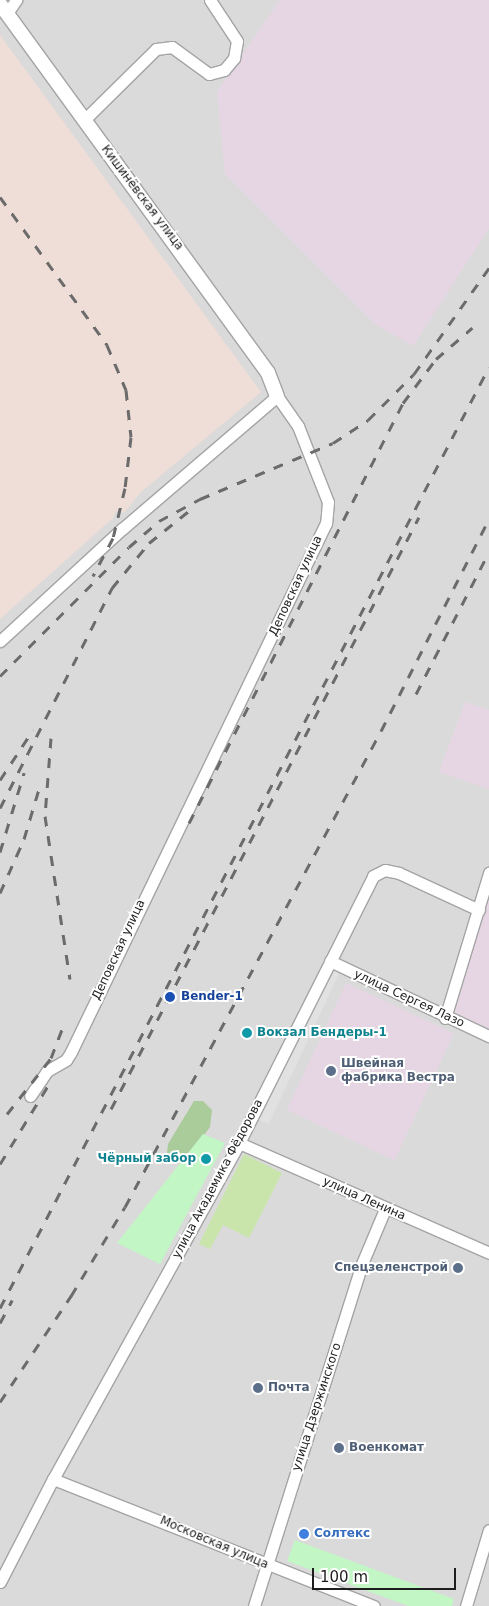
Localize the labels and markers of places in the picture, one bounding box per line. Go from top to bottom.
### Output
marker: Bender-1 [163,990,177,1004]
place label: Bender-1 [181,990,243,1004]
place label: Вокзал Бендеры-1 [257,1026,387,1040]
marker: Вокзал Бендеры-1 [241,1027,253,1039]
place label: Швейная фабрика Вестра [341,1057,455,1085]
marker: Швейная фабрика Вестра [325,1065,337,1077]
place label: Чёрный забор [98,1152,196,1166]
marker: Чёрный забор [200,1153,212,1165]
place label: Спецзеленстрой [334,1261,448,1275]
marker: Спецзеленстрой [452,1262,464,1274]
place label: Почта [268,1381,310,1395]
marker: Почта [252,1382,264,1394]
place label: Военкомат [349,1441,424,1455]
marker: Военкомат [333,1442,345,1454]
place label: Солтекс [314,1527,370,1541]
marker: Солтекс [298,1528,310,1540]

